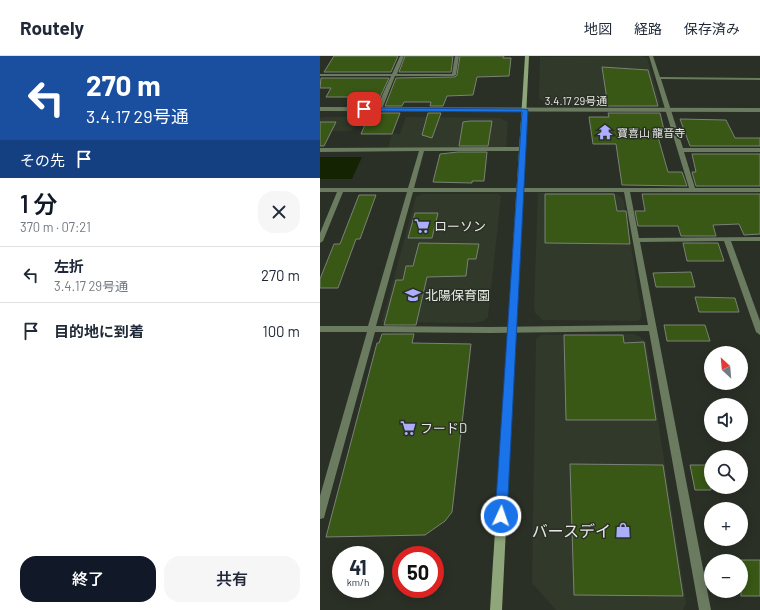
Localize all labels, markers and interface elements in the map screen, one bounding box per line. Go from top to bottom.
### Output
text: Routely [20,16,84,39]
text: 地図 [584,20,612,37]
text: 経路 [634,20,662,37]
text: 保存済み [684,20,740,37]
text: 270 m [86,68,161,102]
icon: left [20,72,72,124]
pin [347,92,381,126]
street label: 3.4.17 29号通 [545,94,607,107]
icon: arrive [353,98,375,120]
text: 3.4.17 29号通 [86,105,189,127]
temple icon: 寶喜山 龍音寺 [596,123,614,141]
place label: 寶喜山 龍音寺 [617,126,685,139]
icon: arrive [73,148,95,170]
text: その先 [20,151,65,169]
text: 1 分 [20,189,57,218]
button: close [258,191,300,233]
supermarket icon: ローソン [413,217,431,235]
place label: ローソン [434,218,486,234]
text: 370 m · 07:21 [20,219,91,235]
text: 左折 [54,257,84,275]
icon: left [20,264,42,286]
text: 270 m [261,266,300,284]
text: 3.4.17 29号通 [54,278,128,294]
school or university icon: 北陽保育園 [404,286,422,304]
place label: 北陽保育園 [425,287,490,303]
icon: arrive [20,320,42,342]
text: 目的地に到着 [54,322,144,340]
text: 100 m [262,322,300,340]
north arrow [704,346,748,390]
map controls [704,346,748,598]
button: sound [704,398,748,442]
supermarket icon: フードD [399,419,417,437]
place label: フードD [420,420,467,436]
button: search [704,450,748,494]
position arrow [480,495,522,537]
button: + [704,502,748,546]
place label: バースデイ [532,521,611,540]
shop icon: バースデイ [614,521,632,539]
speed limit sign: 50 [392,546,444,598]
button: − [704,554,748,598]
text: 41 [349,555,367,579]
button: 終了 [20,556,156,602]
button: 共有 [164,556,300,602]
text: km/h [347,576,369,588]

